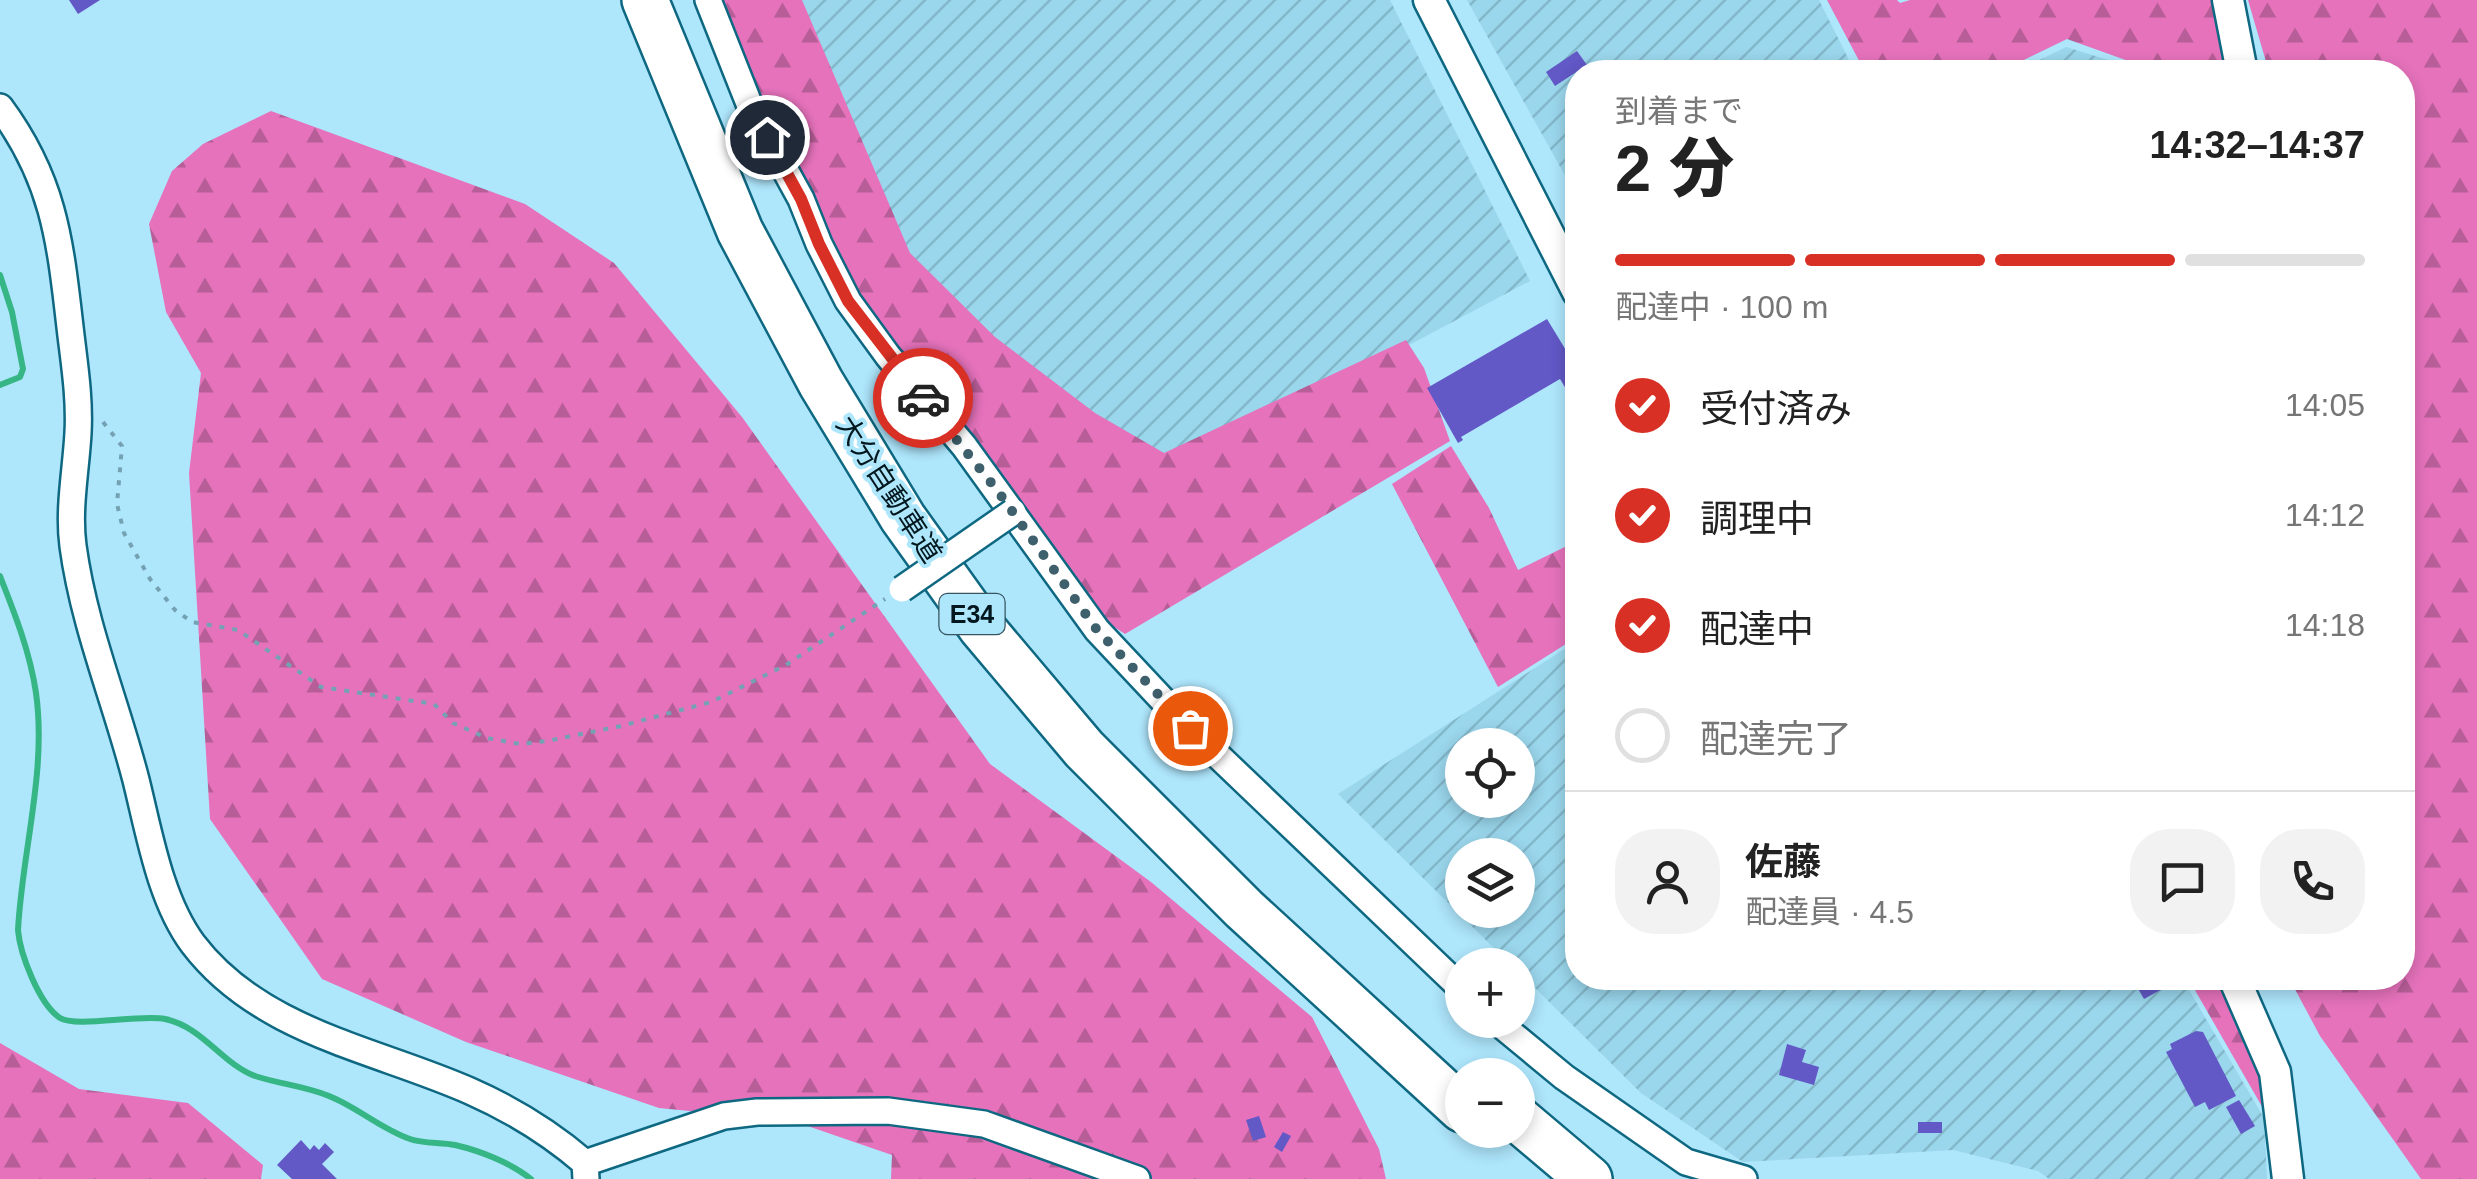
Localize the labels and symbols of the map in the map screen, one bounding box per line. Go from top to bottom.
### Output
pin [725,95,810,180]
courier [873,348,973,448]
street label: 大分自動車道 [830,410,948,568]
road number: E34 [940,594,1004,634]
pin [1148,686,1233,771]

